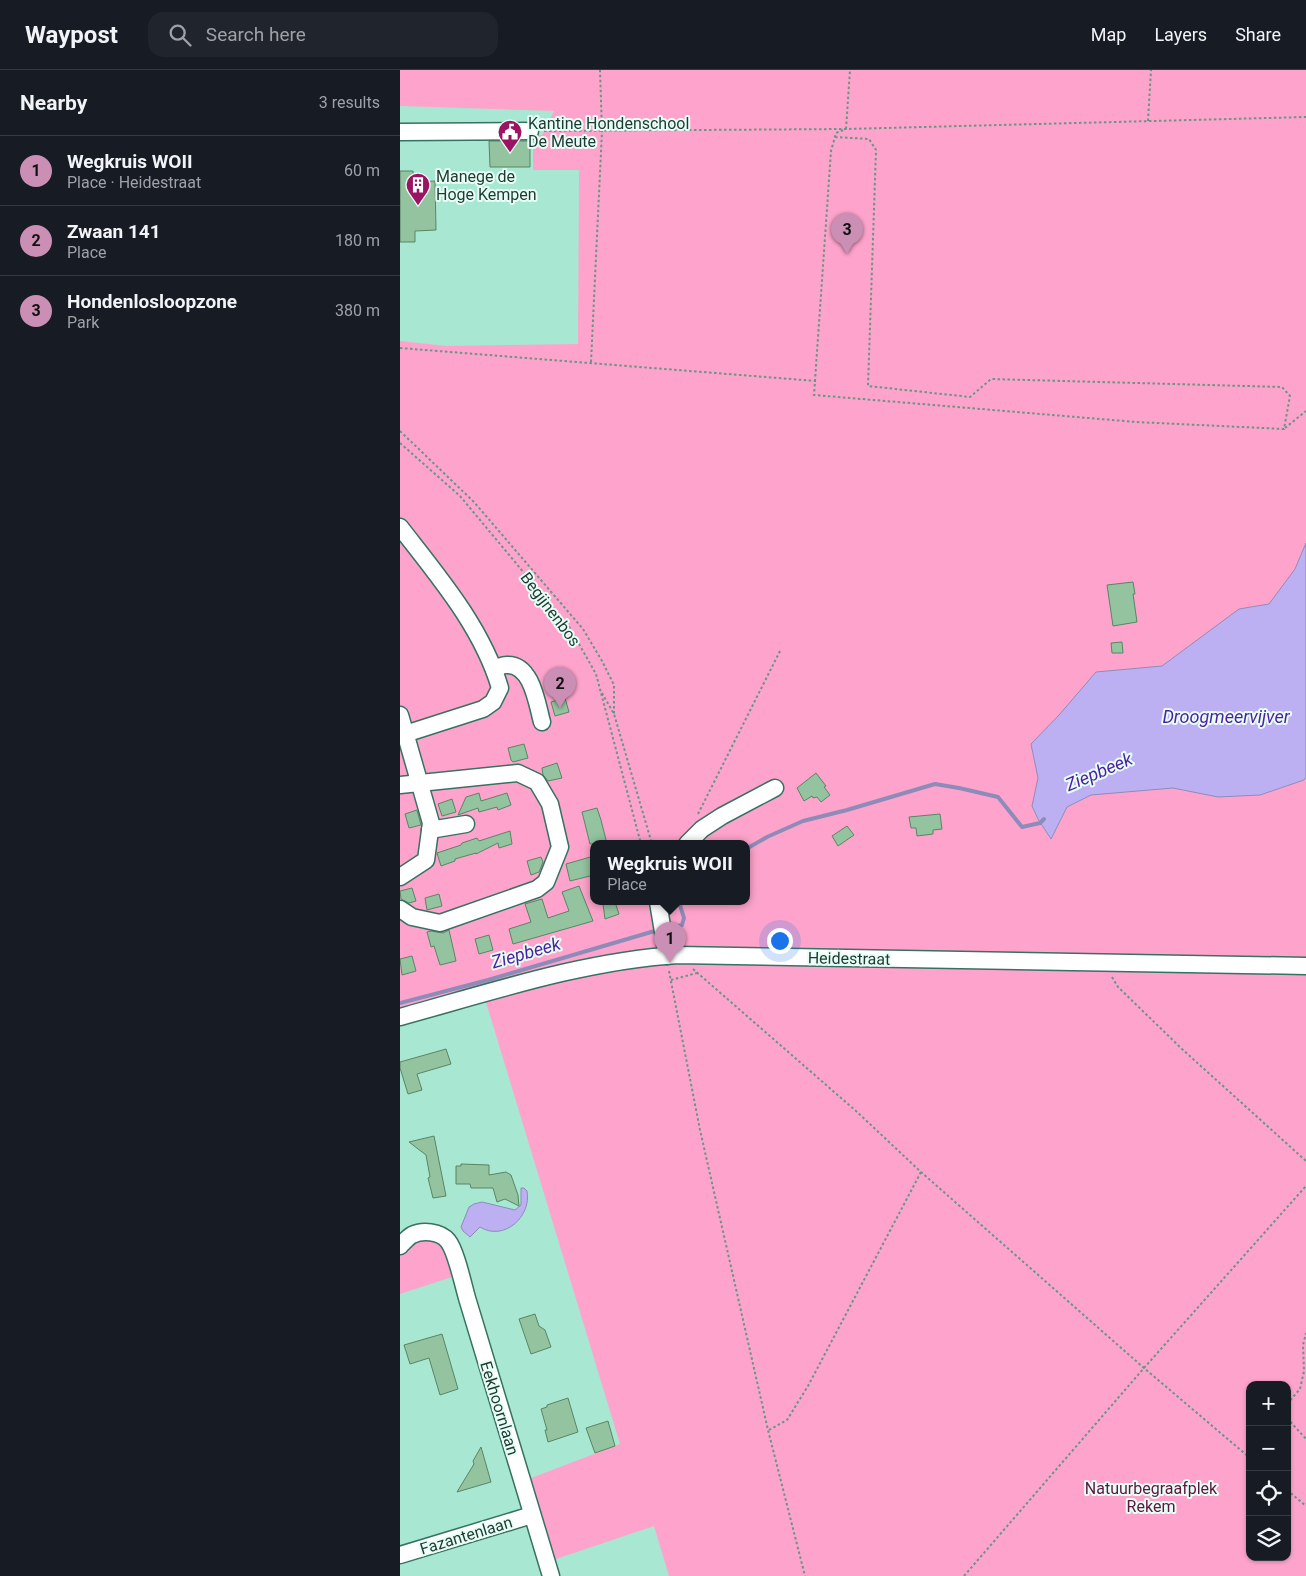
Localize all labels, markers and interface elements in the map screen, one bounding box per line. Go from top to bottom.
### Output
search box [148,12,498,57]
text: Waypost [25,21,118,49]
icon: search [166,21,194,49]
text: Search here [206,23,306,46]
text: Map [1091,24,1126,45]
text: Layers [1154,24,1207,45]
text: Share [1235,24,1281,45]
text: Nearby [20,91,87,115]
text: 3 results [319,93,380,112]
place label: Kantine Hondenschool De Meute [528,114,689,151]
public building icon: Kantine Hondenschool De Meute [497,119,523,153]
text: Wegkruis WOII [67,150,193,173]
text: 1 [31,161,41,180]
text: 60 m [344,161,380,180]
place label: Manege de Hoge Kempen [436,167,537,204]
building icon: Manege de Hoge Kempen [405,172,431,206]
text: Place · Heidestraat [67,173,201,192]
pin: 3 [831,213,863,254]
text: Zwaan 141 [67,220,161,243]
text: 2 [31,231,41,250]
text: 180 m [335,231,380,250]
text: Place [67,243,107,262]
text: Hondenlosloopzone [67,290,237,313]
text: 3 [31,301,41,320]
text: 380 m [335,301,380,320]
text: Park [67,313,99,332]
street label: Begijnenbos [517,569,585,650]
pin: 2 [544,667,576,708]
water label: Droogmeervijver [1162,706,1291,727]
water label: Ziepbeek [1061,748,1137,795]
popup [590,840,750,905]
text: Wegkruis WOII [607,852,733,875]
text: Place [607,875,647,894]
pin: 1 [654,922,686,963]
your location [767,928,793,954]
water label: Ziepbeek [488,932,564,973]
street label: Heidestraat [808,948,890,969]
street label: Eekhoornlaan [476,1359,523,1457]
map controls [1246,1381,1291,1561]
button: + [1246,1381,1291,1426]
button: − [1246,1426,1291,1471]
button: locate [1246,1471,1291,1516]
park label: Natuurbegraafplek Rekem [1085,1479,1218,1516]
street label: Fazantenlaan [418,1512,515,1559]
button: layers [1246,1516,1291,1561]

